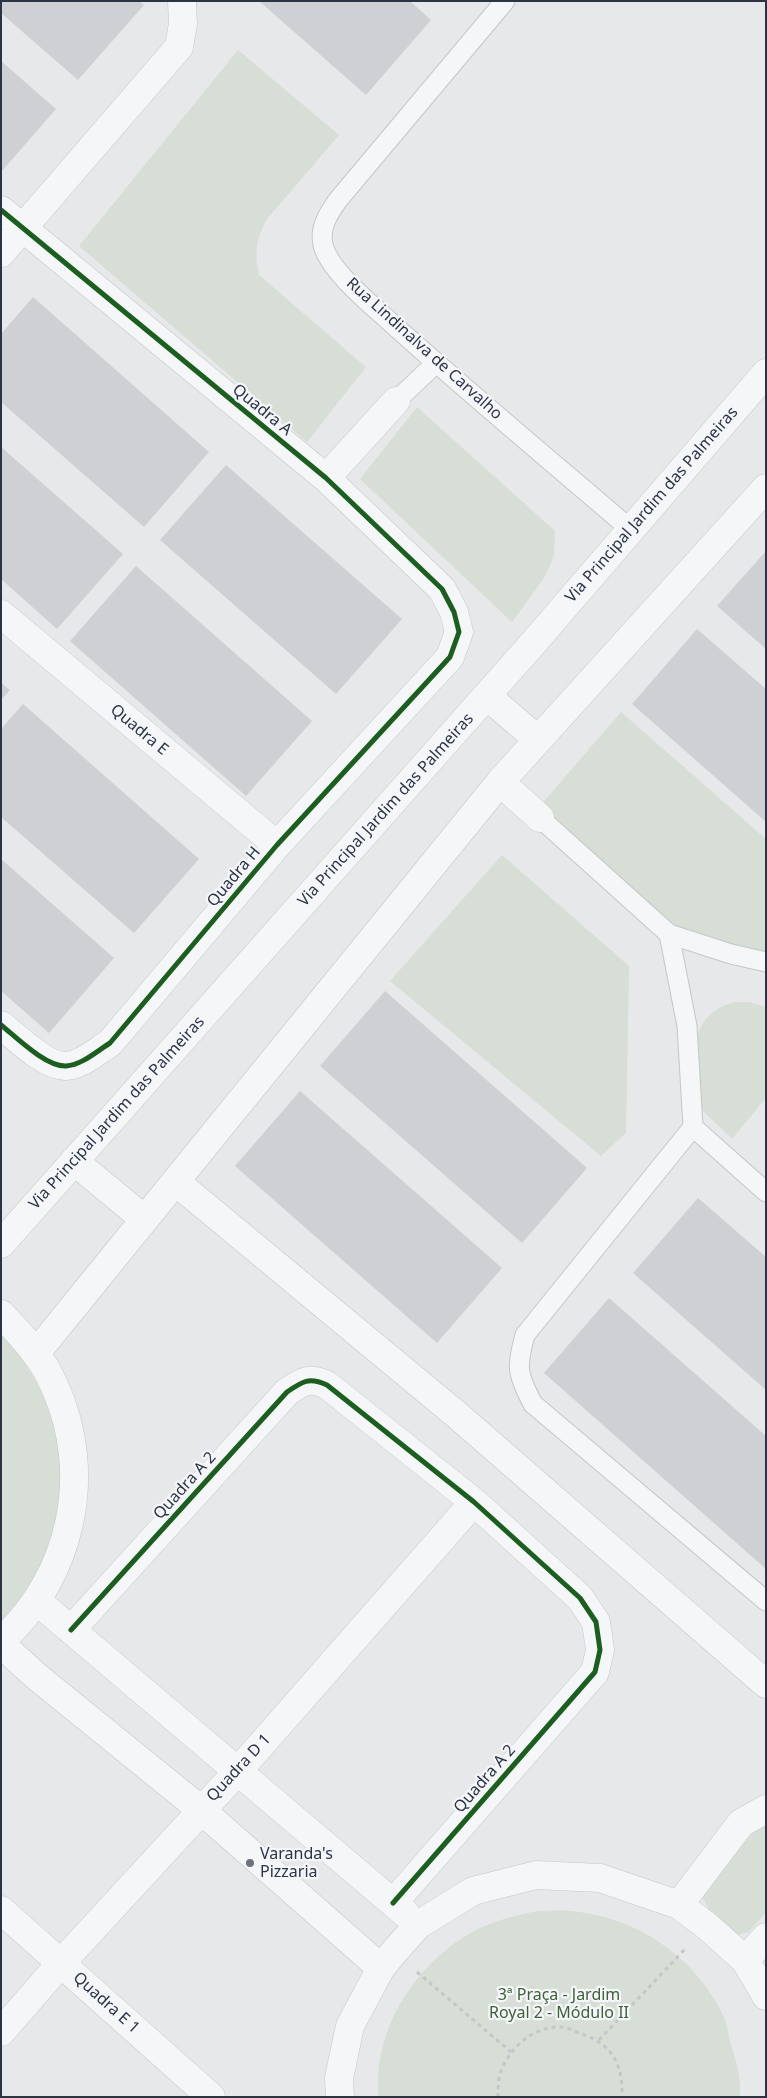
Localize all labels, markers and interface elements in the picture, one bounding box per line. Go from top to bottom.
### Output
street label: Rua Lindinalva de Carvalho [342,274,506,424]
street label: Quadra A [228,380,296,440]
street label: Via Principal Jardim das Palmeiras [562,403,742,607]
street label: Quadra E [106,700,172,760]
street label: Via Principal Jardim das Palmeiras [294,709,478,911]
street label: Quadra H [203,843,265,911]
street label: Via Principal Jardim das Palmeiras [25,1012,209,1214]
street label: Quadra A 2 [150,1448,220,1524]
street label: Quadra D 1 [203,1730,275,1806]
street label: Quadra A 2 [450,1741,520,1817]
place label: Varanda's Pizzaria [260,1844,333,1882]
marker: Varanda's Pizzaria [244,1857,256,1869]
street label: Quadra E 1 [69,1968,143,2038]
park label: 3ª Praça - Jardim Royal 2 - Módulo II [489,1985,629,2023]

